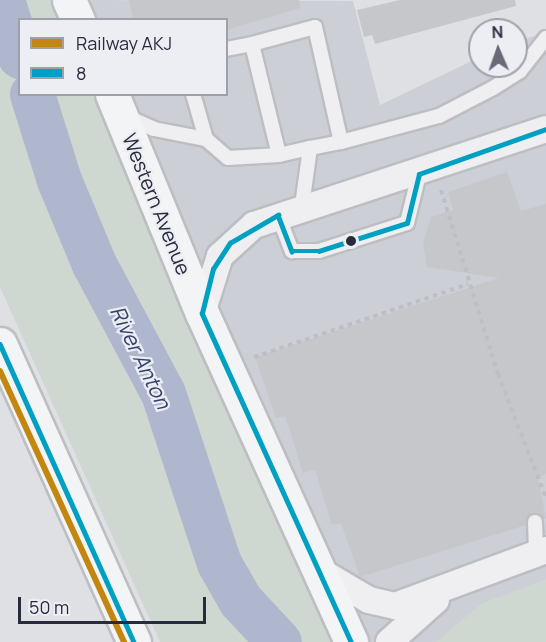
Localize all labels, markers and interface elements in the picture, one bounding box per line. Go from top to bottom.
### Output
legend [18,18,228,96]
north arrow [468,18,528,78]
text: N [491,21,504,43]
text: Railway AKJ [76,31,172,55]
text: 8 [76,61,86,85]
street label: Western Avenue [118,130,196,278]
unlabelled marker [345,235,357,247]
water label: River Anton [105,302,177,412]
scale bar [21,585,208,623]
text: 50 m [29,595,69,619]

